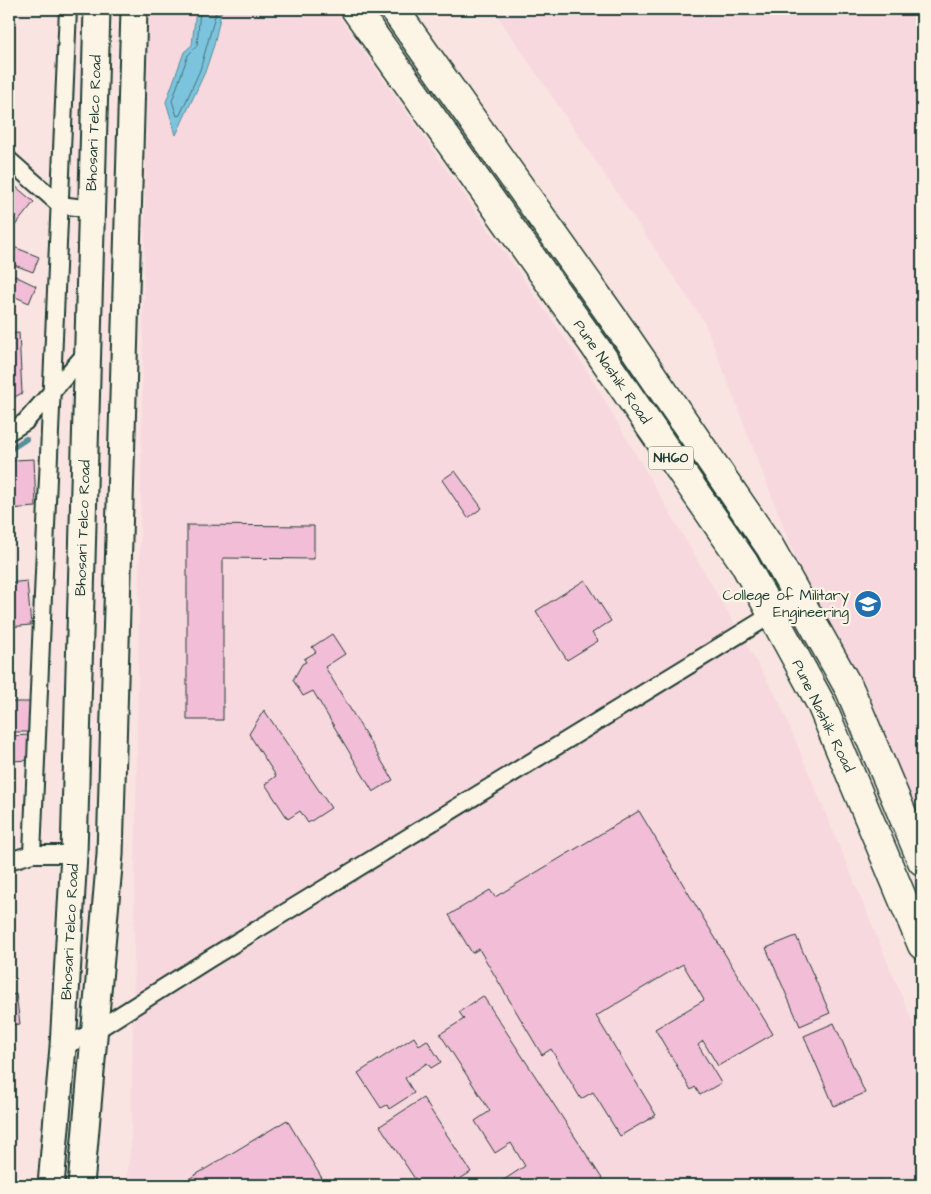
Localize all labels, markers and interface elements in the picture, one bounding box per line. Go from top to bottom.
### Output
street label: Bhosari Telco Road [81,54,107,192]
street label: Pune Nashik Road [568,316,656,429]
road number: NH60 [648,446,694,469]
street label: Bhosari Telco Road [70,459,96,597]
place label: College of Military Engineering [722,585,849,624]
school or university icon: College of Military Engineering [853,589,883,619]
street label: Pune Nashik Road [787,656,859,776]
street label: Bhosari Telco Road [56,863,84,1001]

